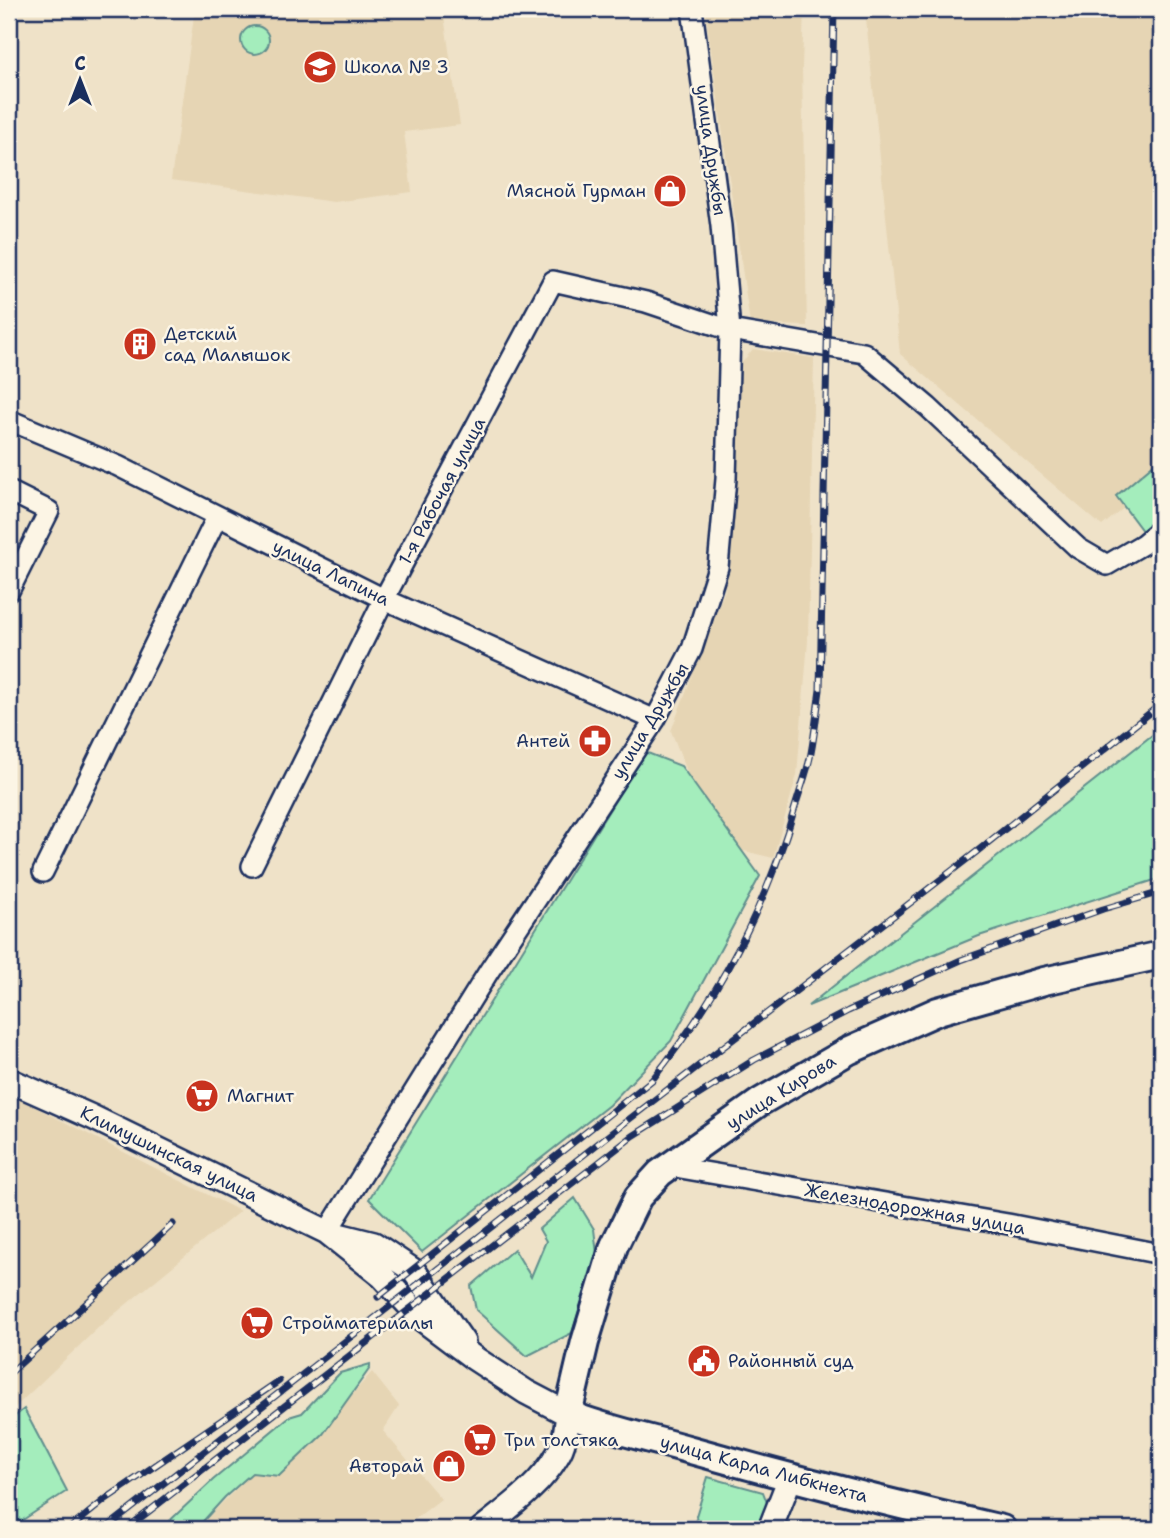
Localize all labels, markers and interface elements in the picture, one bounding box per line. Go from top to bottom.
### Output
north arrow [46,46,116,116]
school or university icon: Школа № 3 [301,48,339,86]
text: С [74,51,86,76]
place label: Школа № 3 [344,55,449,79]
street label: улица Дружбы [690,83,732,217]
shop icon: Мясной Гурман [651,172,689,210]
place label: Мясной Гурман [507,179,646,203]
place label: Детский сад Малышок [164,322,291,367]
building icon: Детский сад Малышок [121,325,159,363]
street label: 1-я Рабочая улица [393,413,491,569]
street label: улица Лапина [269,534,393,612]
street label: улица Дружбы [606,658,694,784]
pharmacy icon: Антей [576,722,614,760]
place label: Антей [516,729,570,753]
street label: улица Кирова [722,1049,840,1135]
supermarket icon: Магнит [183,1077,221,1115]
place label: Магнит [227,1084,295,1108]
street label: Климушинская улица [76,1100,262,1208]
street label: Железнодорожная улица [803,1178,1027,1240]
supermarket icon: Стройматериалы [238,1304,276,1342]
place label: Стройматериалы [282,1311,433,1335]
public building icon: Районный суд [685,1342,723,1380]
place label: Районный суд [728,1349,854,1373]
supermarket icon: Три толстяка [461,1421,499,1459]
place label: Три толстяка [504,1428,619,1452]
street label: улица Карла Либкнехта [657,1430,871,1508]
shop icon: Авторай [430,1447,468,1485]
place label: Авторай [349,1454,424,1478]

